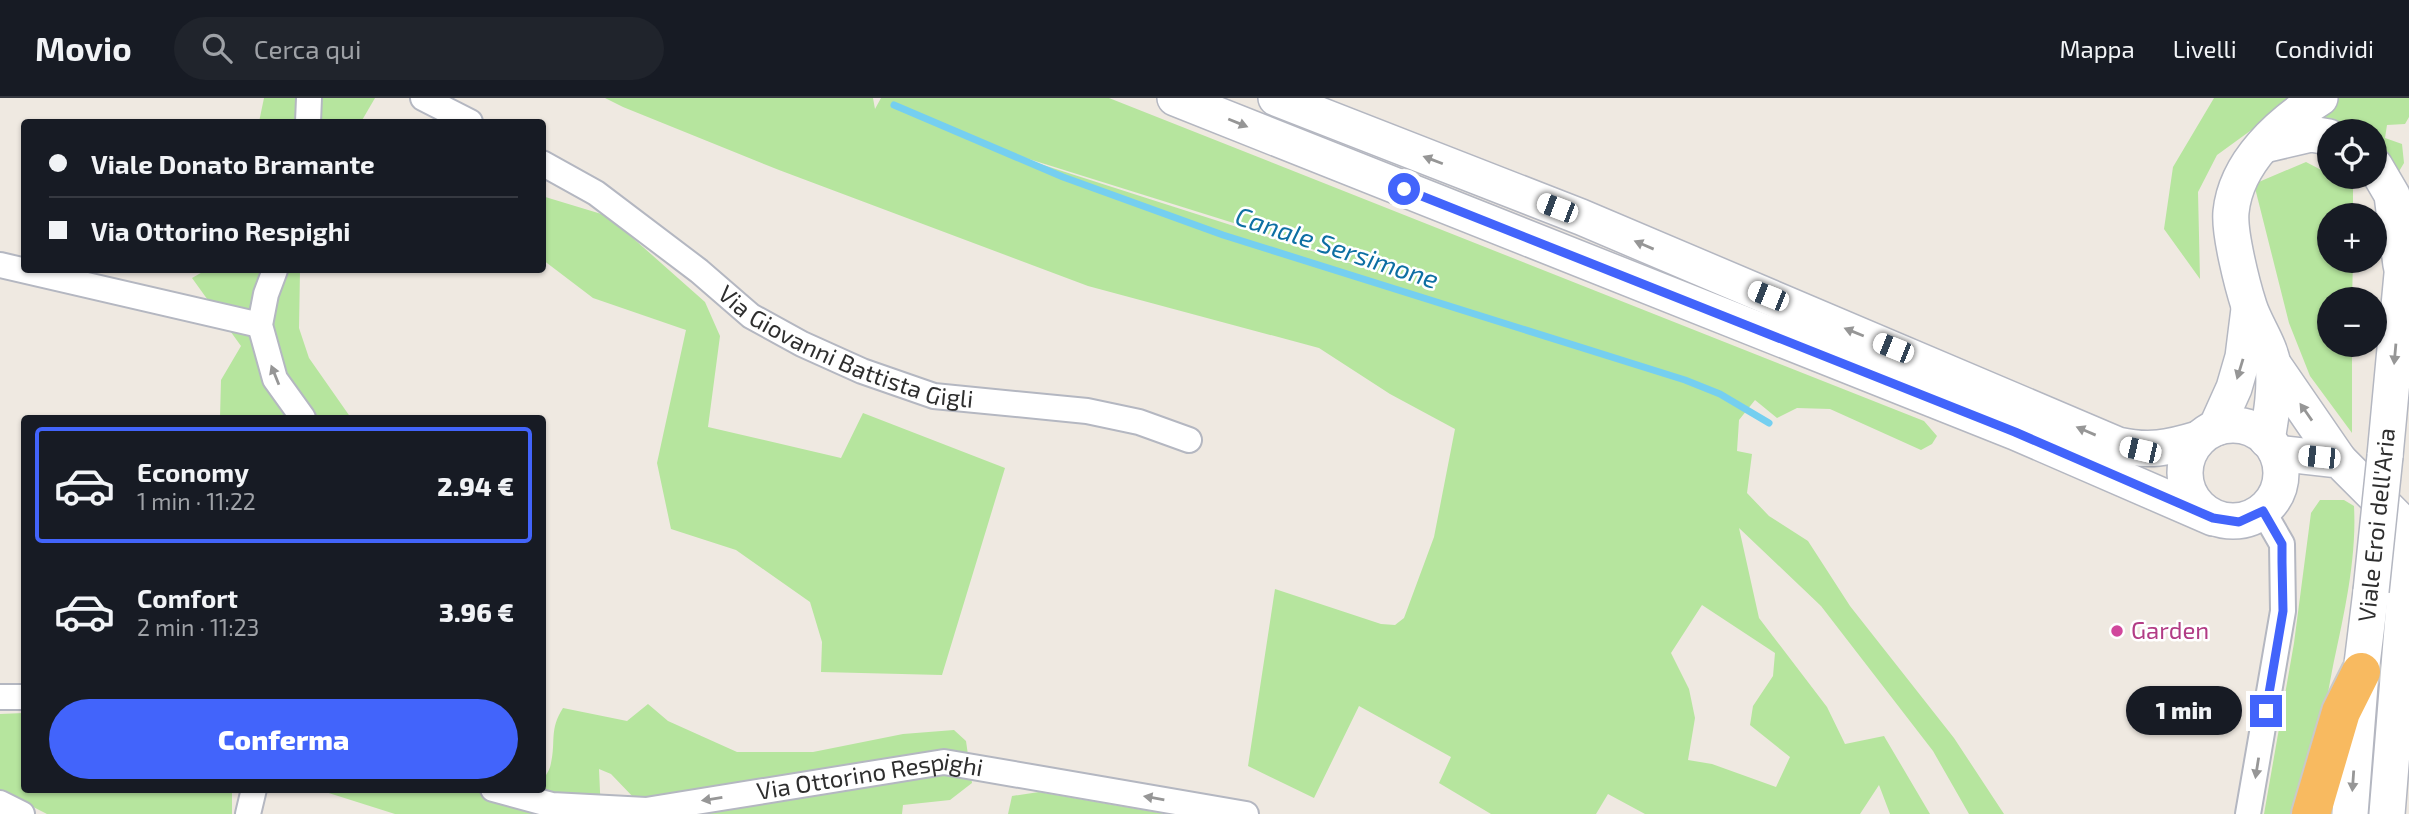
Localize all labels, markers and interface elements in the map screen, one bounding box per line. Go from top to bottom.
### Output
search box [174,17,664,80]
text: Movio [35,28,132,68]
icon: search [198,29,236,67]
text: Cerca qui [254,33,361,64]
text: Mappa [2059,34,2135,63]
text: Livelli [2173,34,2237,63]
text: Condividi [2275,34,2374,63]
one-way arrow [1228,118,1249,129]
map controls [2317,119,2387,357]
button: locate [2317,119,2387,189]
text: Viale Donato Bramante [91,148,375,179]
one-way arrow [1422,155,1443,166]
route start [1388,173,1420,205]
car [1534,191,1581,225]
water label: Canale Sersimone [1232,199,1443,294]
button: + [2317,203,2387,273]
text: Via Ottorino Respighi [91,215,351,246]
one-way arrow [1634,239,1654,251]
street label: Via Giovanni Battista Gigli [713,278,975,413]
car [1745,278,1792,314]
button: − [2317,287,2387,357]
one-way arrow [1844,326,1865,337]
car [1870,330,1917,366]
one-way arrow [2389,343,2400,365]
one-way arrow [2234,358,2244,379]
one-way arrow [269,365,281,385]
one-way arrow [2299,403,2313,421]
one-way arrow [2076,425,2096,437]
street label: Viale Eroi dell'Aria [2351,426,2400,623]
car [2118,435,2163,465]
car [2298,444,2341,470]
icon: car [53,454,116,517]
text: Economy [137,456,249,487]
text: 2.94 € [437,470,514,501]
text: 1 min · 11:22 [137,487,256,515]
icon: car [53,580,116,643]
text: Comfort [137,582,238,613]
text: 3.96 € [439,596,514,627]
text: 2 min · 11:23 [137,613,259,641]
place label: Garden [2131,615,2209,644]
marker: Garden [2109,623,2125,639]
callout: 1 min [2126,686,2242,736]
route end [2250,695,2282,727]
text: 1 min [2156,696,2212,724]
button: Conferma [49,699,518,779]
street label: Via Ottorino Respighi [754,746,985,805]
one-way arrow [2251,757,2262,779]
one-way arrow [2347,770,2358,792]
one-way arrow [1143,792,1165,803]
one-way arrow [701,794,723,805]

